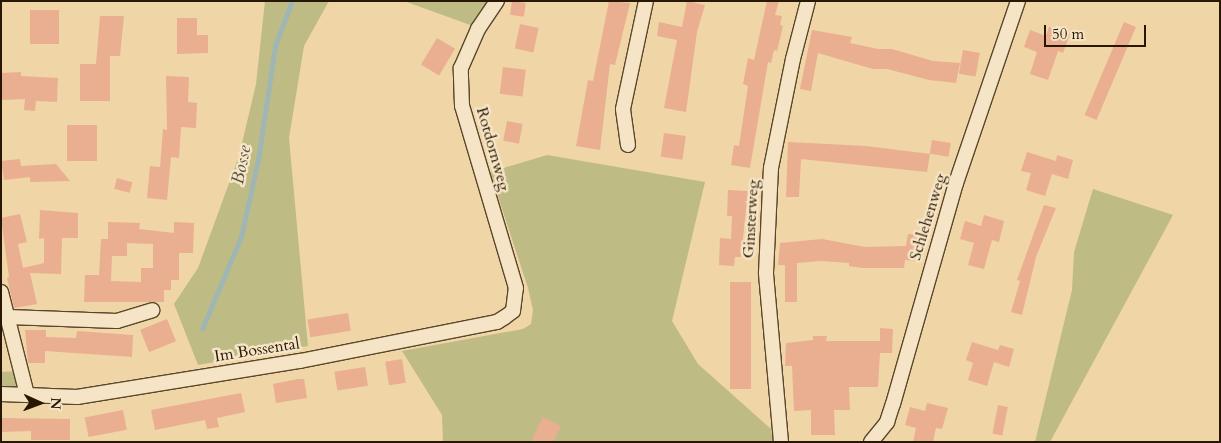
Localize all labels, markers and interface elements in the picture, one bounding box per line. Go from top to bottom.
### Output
scale bar [1046,15,1148,47]
text: 50 m [1052,24,1084,44]
street label: Rotdornweg [472,105,514,193]
water label: Bosse [228,144,256,186]
street label: Schlehenweg [906,171,950,263]
street label: Ginsterweg [739,179,763,259]
street label: Im Bossental [213,334,301,366]
north arrow [15,378,65,428]
text: N [46,397,65,410]

